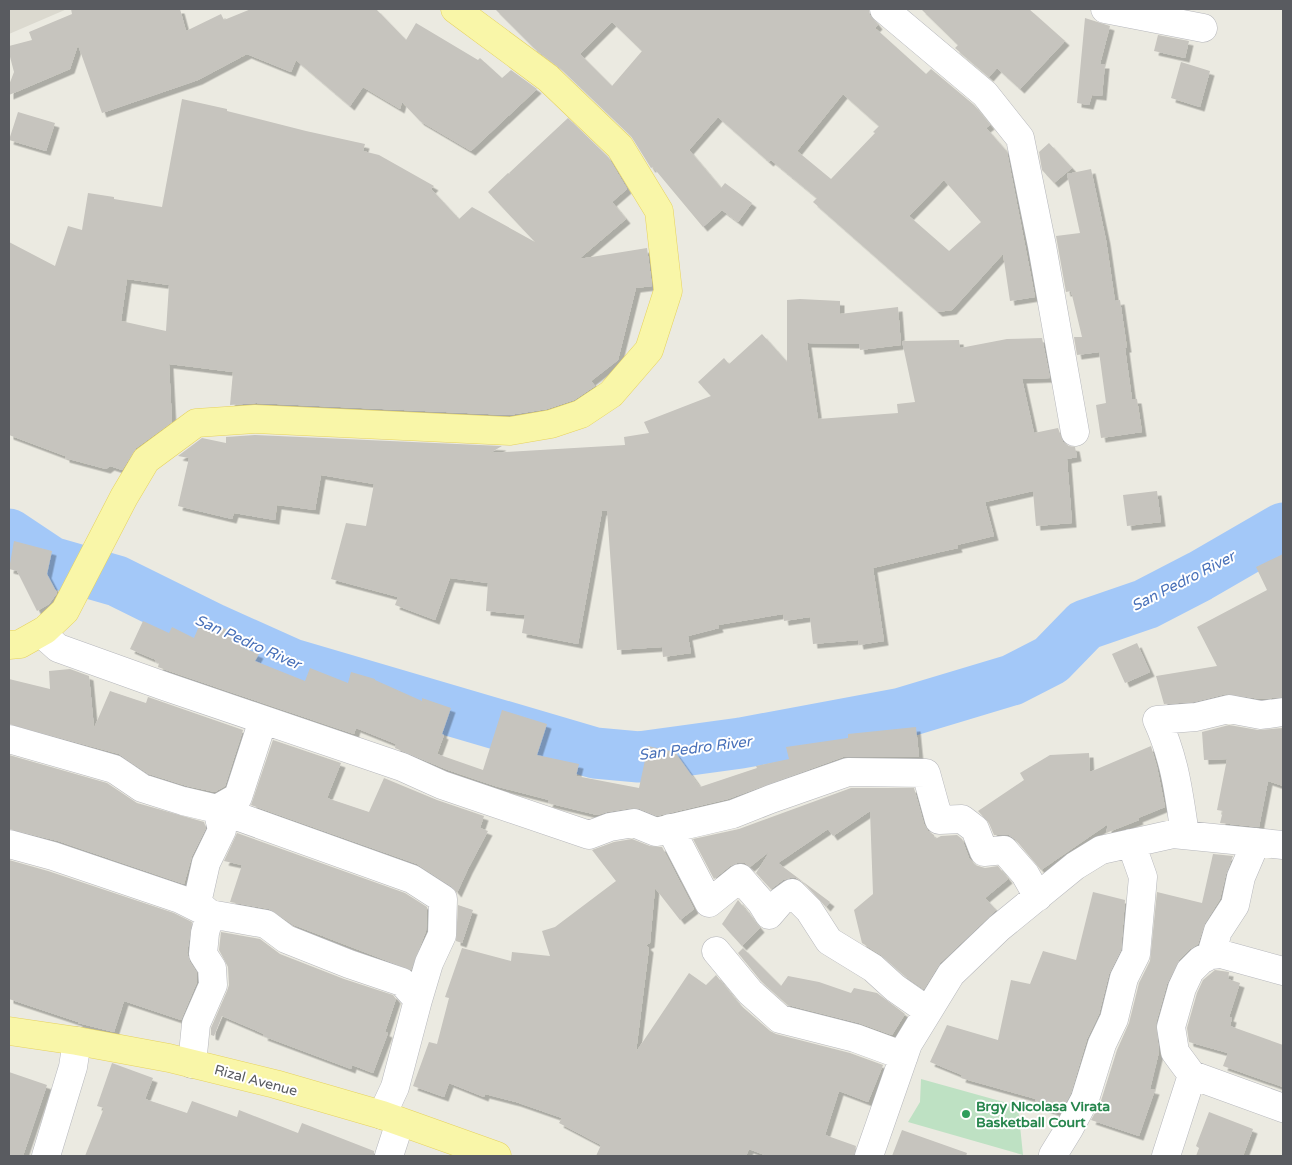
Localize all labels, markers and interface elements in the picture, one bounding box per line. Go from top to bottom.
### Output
water label: San Pedro River [1128,546,1240,615]
water label: San Pedro River [192,611,306,674]
water label: San Pedro River [638,732,755,764]
street label: Rizal Avenue [212,1061,299,1100]
place label: Brgy Nicolasa Virata Basketball Court [976,1098,1110,1131]
marker: Brgy Nicolasa Virata Basketball Court [960,1108,972,1120]

